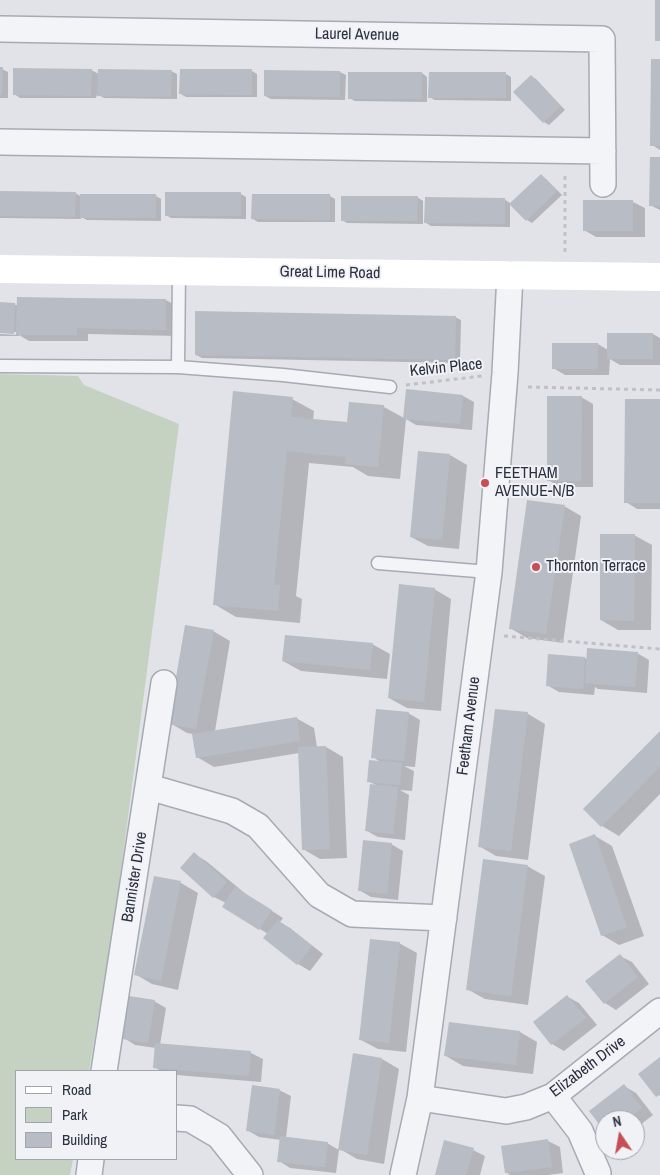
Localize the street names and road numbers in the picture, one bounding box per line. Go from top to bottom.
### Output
street label: Laurel Avenue [315,25,399,45]
street label: Great Lime Road [280,263,380,283]
street label: Kelvin Place [409,355,483,381]
street label: Feetham Avenue [453,676,485,776]
street label: Bannister Drive [118,830,152,924]
street label: Elizabeth Drive [546,1032,630,1102]

